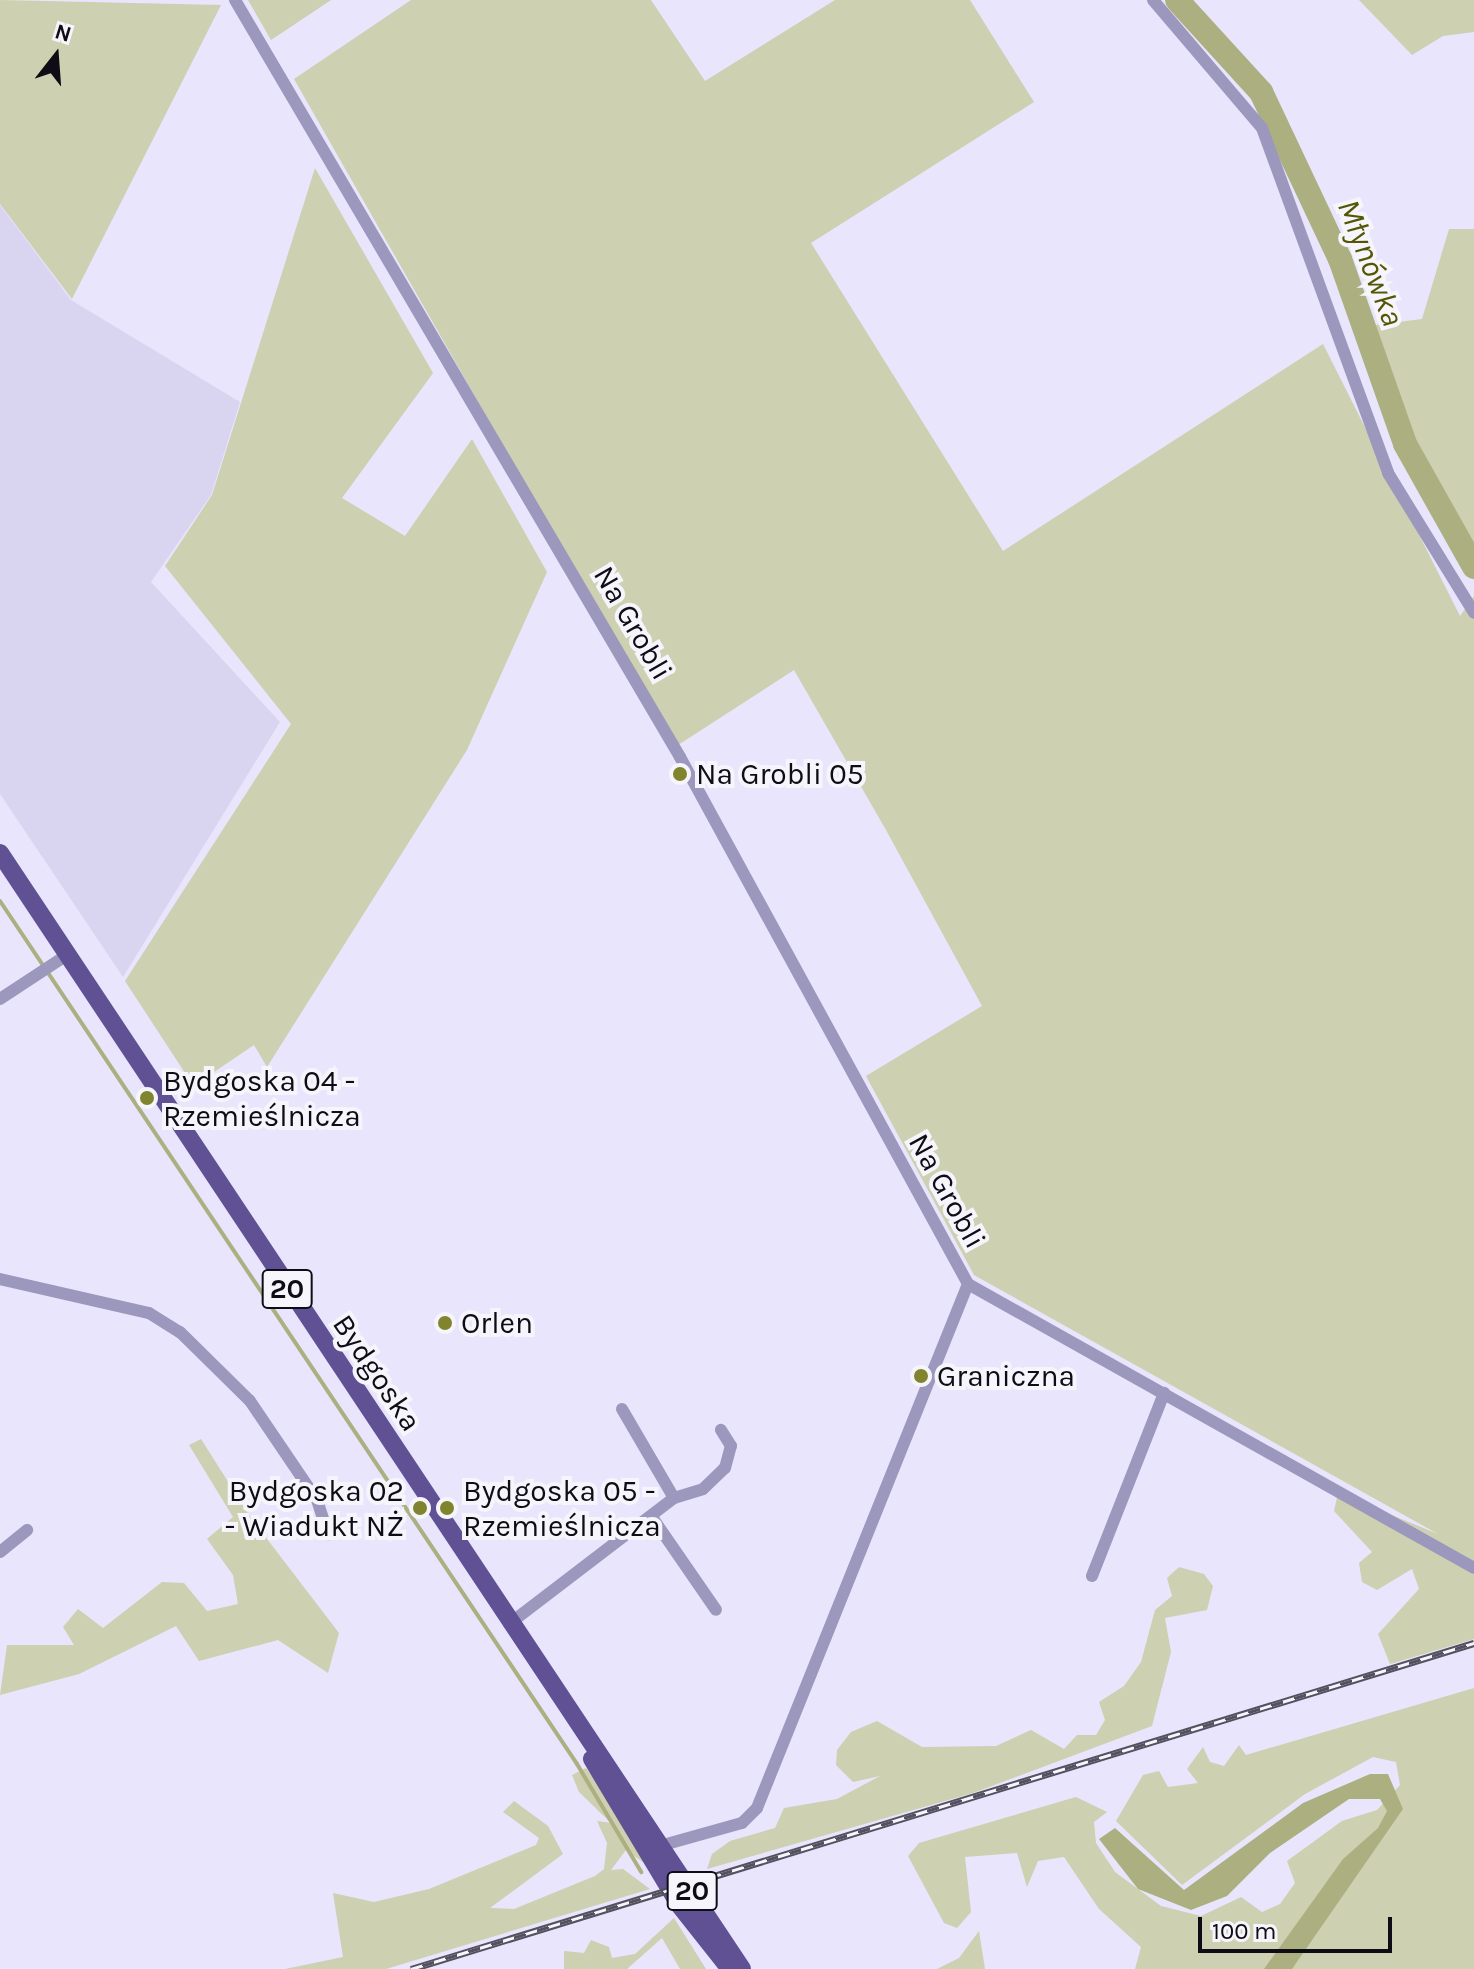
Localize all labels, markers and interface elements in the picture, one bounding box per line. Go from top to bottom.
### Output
north arrow [16,16,96,96]
text: N [52,18,74,48]
water label: Młynówka [1328,194,1412,332]
street label: Na Grobli [586,560,680,686]
place label: Na Grobli 05 [696,756,864,792]
marker: Na Grobli 05 [671,765,689,783]
place label: Bydgoska 04 - Rzemieślnicza [163,1063,361,1134]
marker: Bydgoska 04 - Rzemieślnicza [138,1089,156,1107]
street label: Na Grobli [901,1127,993,1255]
road number: 20 [261,1265,313,1313]
place label: Orlen [461,1305,533,1341]
street label: Bydgoska [325,1308,429,1438]
marker: Orlen [436,1314,454,1332]
place label: Graniczna [937,1358,1075,1394]
marker: Graniczna [912,1367,930,1385]
place label: Bydgoska 02 - Wiadukt NŻ [225,1473,404,1544]
place label: Bydgoska 05 - Rzemieślnicza [463,1473,661,1544]
marker: Bydgoska 02 - Wiadukt NŻ [411,1499,429,1517]
marker: Bydgoska 05 - Rzemieślnicza [438,1499,456,1517]
road number: 20 [666,1867,718,1915]
scale bar [1202,1901,1396,1951]
text: 100 m [1212,1917,1277,1945]

